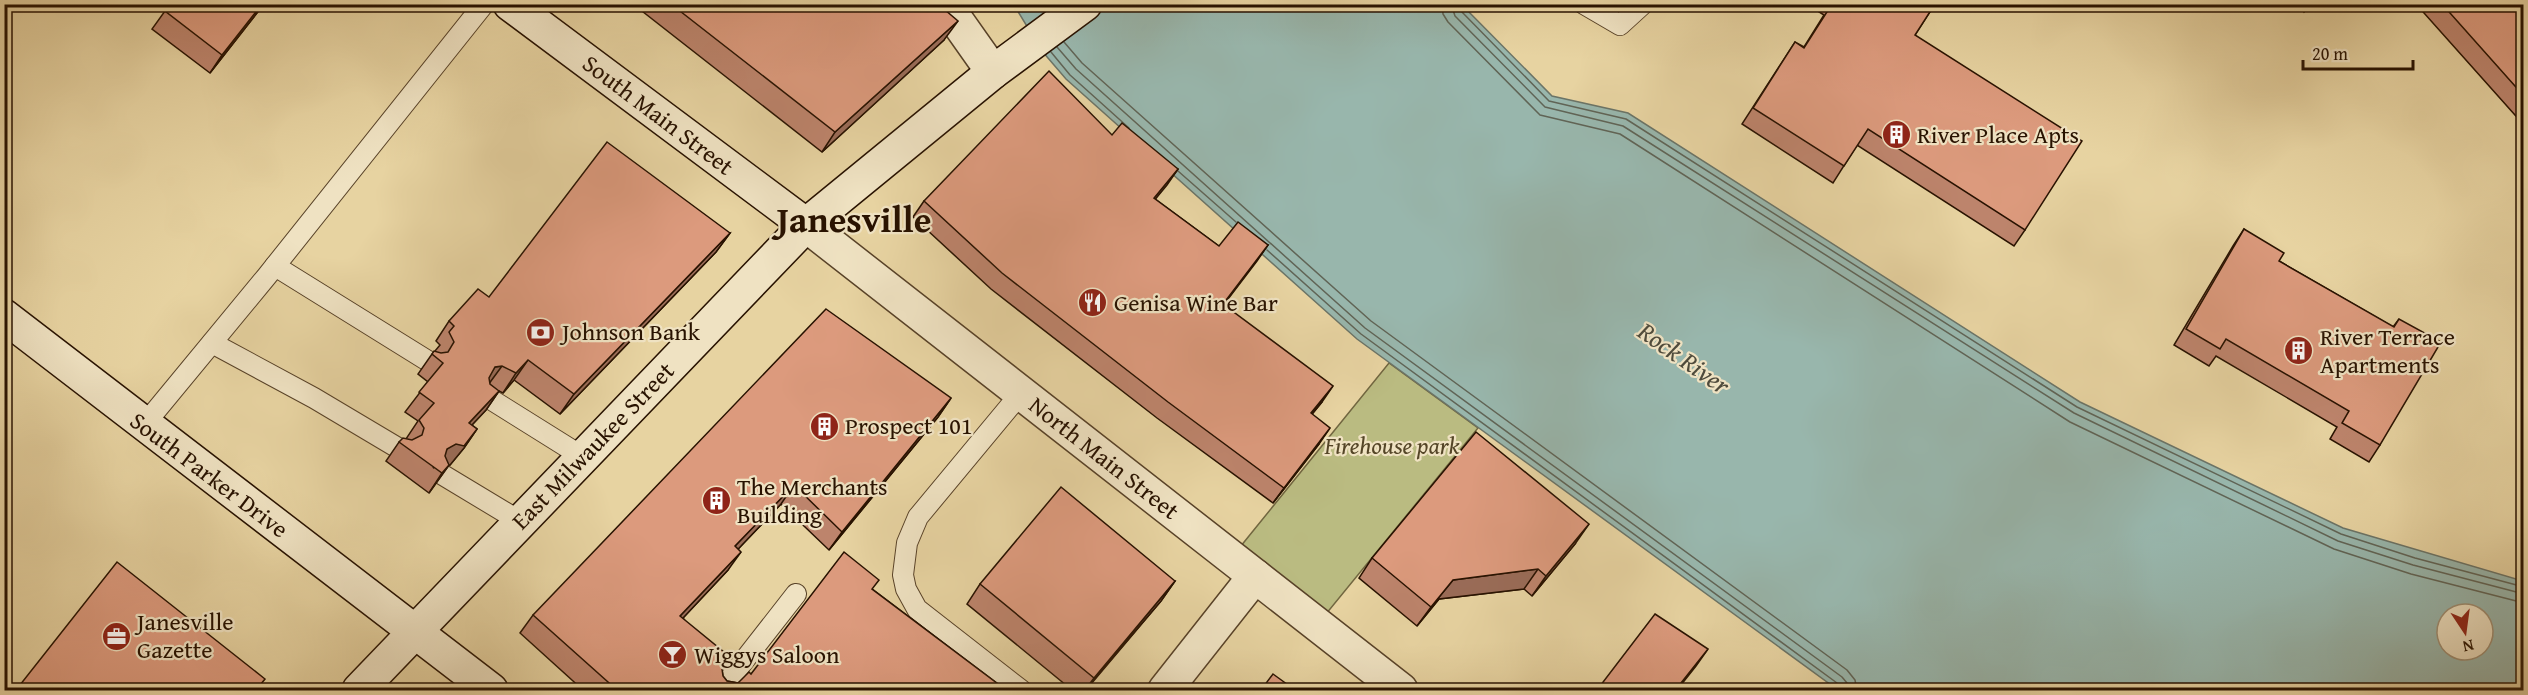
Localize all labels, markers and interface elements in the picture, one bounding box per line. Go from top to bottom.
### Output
scale bar [2303,33,2412,71]
text: 20 m [2312,40,2348,67]
street label: South Main Street [575,46,742,183]
place label: River Place Apts [1917,117,2079,152]
building icon: River Place Apts [1880,119,1912,151]
district label: Janesville [771,192,931,245]
place label: Genisa Wine Bar [1114,285,1278,320]
restaurant icon: Genisa Wine Bar [1077,287,1109,319]
water label: Rock River [1629,311,1739,404]
place label: Johnson Bank [559,314,701,349]
bank icon: Johnson Bank [525,316,557,348]
place label: River Terrace Apartments [2320,319,2455,382]
building icon: River Terrace Apartments [2283,335,2315,367]
street label: East Milwaukee Street [503,354,682,537]
street label: North Main Street [1022,388,1187,528]
street label: South Parker Drive [123,403,296,546]
place label: Prospect 101 [845,408,972,443]
building icon: Prospect 101 [808,410,840,442]
park label: Firehouse park [1323,428,1460,463]
place label: The Merchants Building [737,469,888,532]
building icon: The Merchants Building [700,485,732,517]
north arrow [2435,602,2495,662]
place label: Janesville Gazette [134,604,234,667]
office icon: Janesville Gazette [100,620,132,652]
text: N [2460,634,2476,660]
place label: Wiggys Saloon [694,637,840,672]
bar icon: Wiggys Saloon [657,639,689,671]

